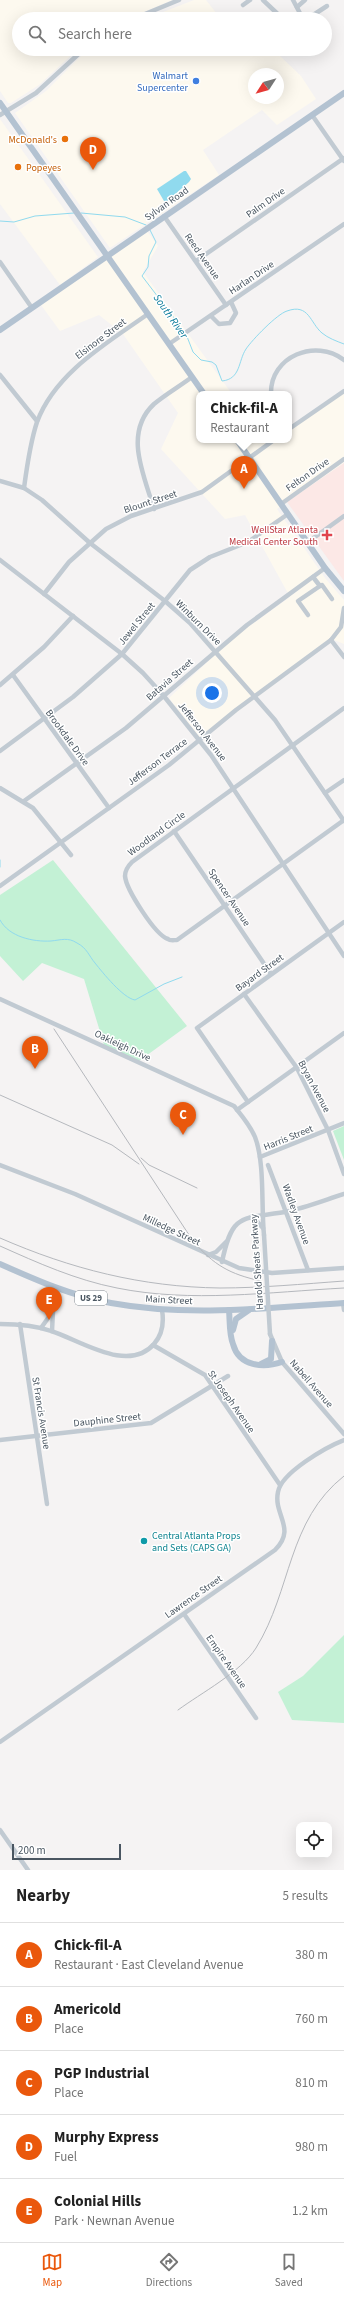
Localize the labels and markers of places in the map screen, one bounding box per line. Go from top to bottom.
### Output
place label: Walmart Supercenter [137,69,189,95]
marker: Walmart Supercenter [191,76,201,86]
place label: McDonald's [9,133,57,147]
marker: McDonald's [60,134,70,144]
pin: D [80,137,106,170]
place label: Popeyes [26,161,61,175]
marker: Popeyes [13,162,23,172]
pin: A [231,456,257,489]
place label: WellStar Atlanta Medical Center South [229,523,318,549]
marker: WellStar Atlanta Medical Center South [321,529,333,541]
pin: B [22,1036,48,1069]
pin: C [170,1102,196,1135]
pin: E [36,1287,62,1320]
place label: Central Atlanta Props and Sets (CAPS GA) [152,1529,240,1555]
marker: Central Atlanta Props and Sets (CAPS GA) [139,1536,149,1546]

